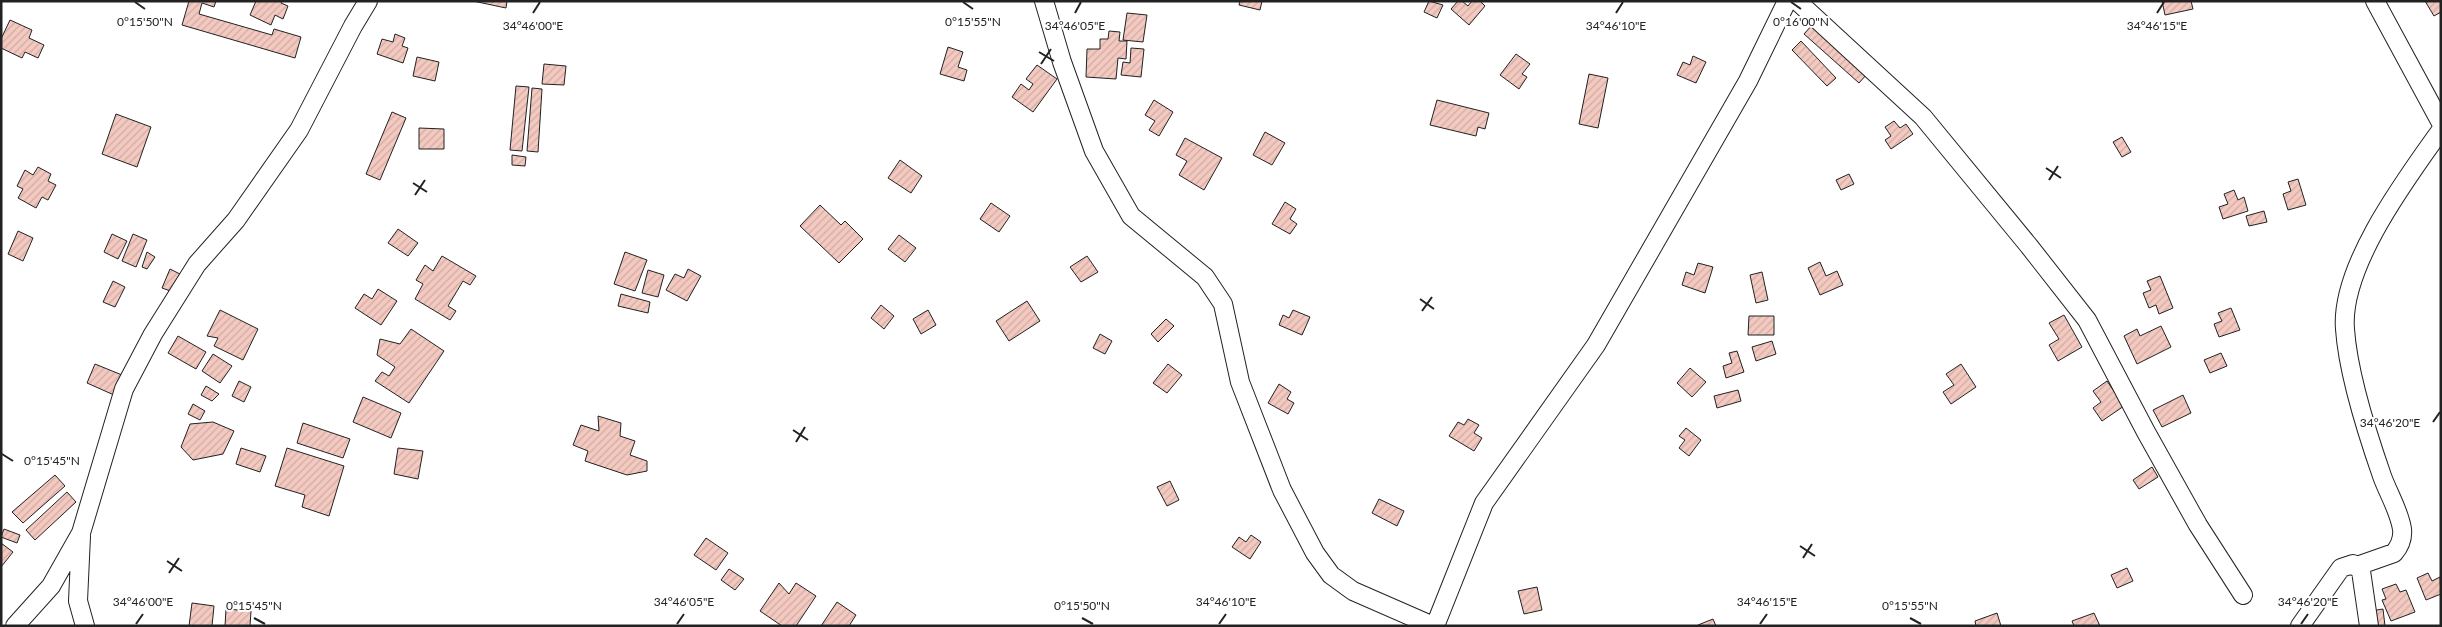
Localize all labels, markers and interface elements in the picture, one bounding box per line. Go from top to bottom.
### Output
text: 0°15'50"N [117,14,173,29]
text: 0°15'55"N [945,14,1001,29]
text: 0°16'00"N [1773,14,1829,29]
text: 34°46'00"E [503,18,563,33]
text: 34°46'05"E [1045,18,1105,33]
text: 34°46'10"E [1586,18,1646,33]
text: 34°46'15"E [2127,18,2187,33]
text: 34°46'20"E [2360,415,2420,430]
text: 0°15'45"N [24,453,80,468]
text: 34°46'00"E [113,594,173,609]
text: 34°46'05"E [654,594,714,609]
text: 34°46'10"E [1196,594,1256,609]
text: 34°46'15"E [1737,594,1797,609]
text: 34°46'20"E [2278,594,2338,609]
text: 0°15'45"N [226,598,282,613]
text: 0°15'50"N [1054,598,1110,613]
text: 0°15'55"N [1882,598,1938,613]

